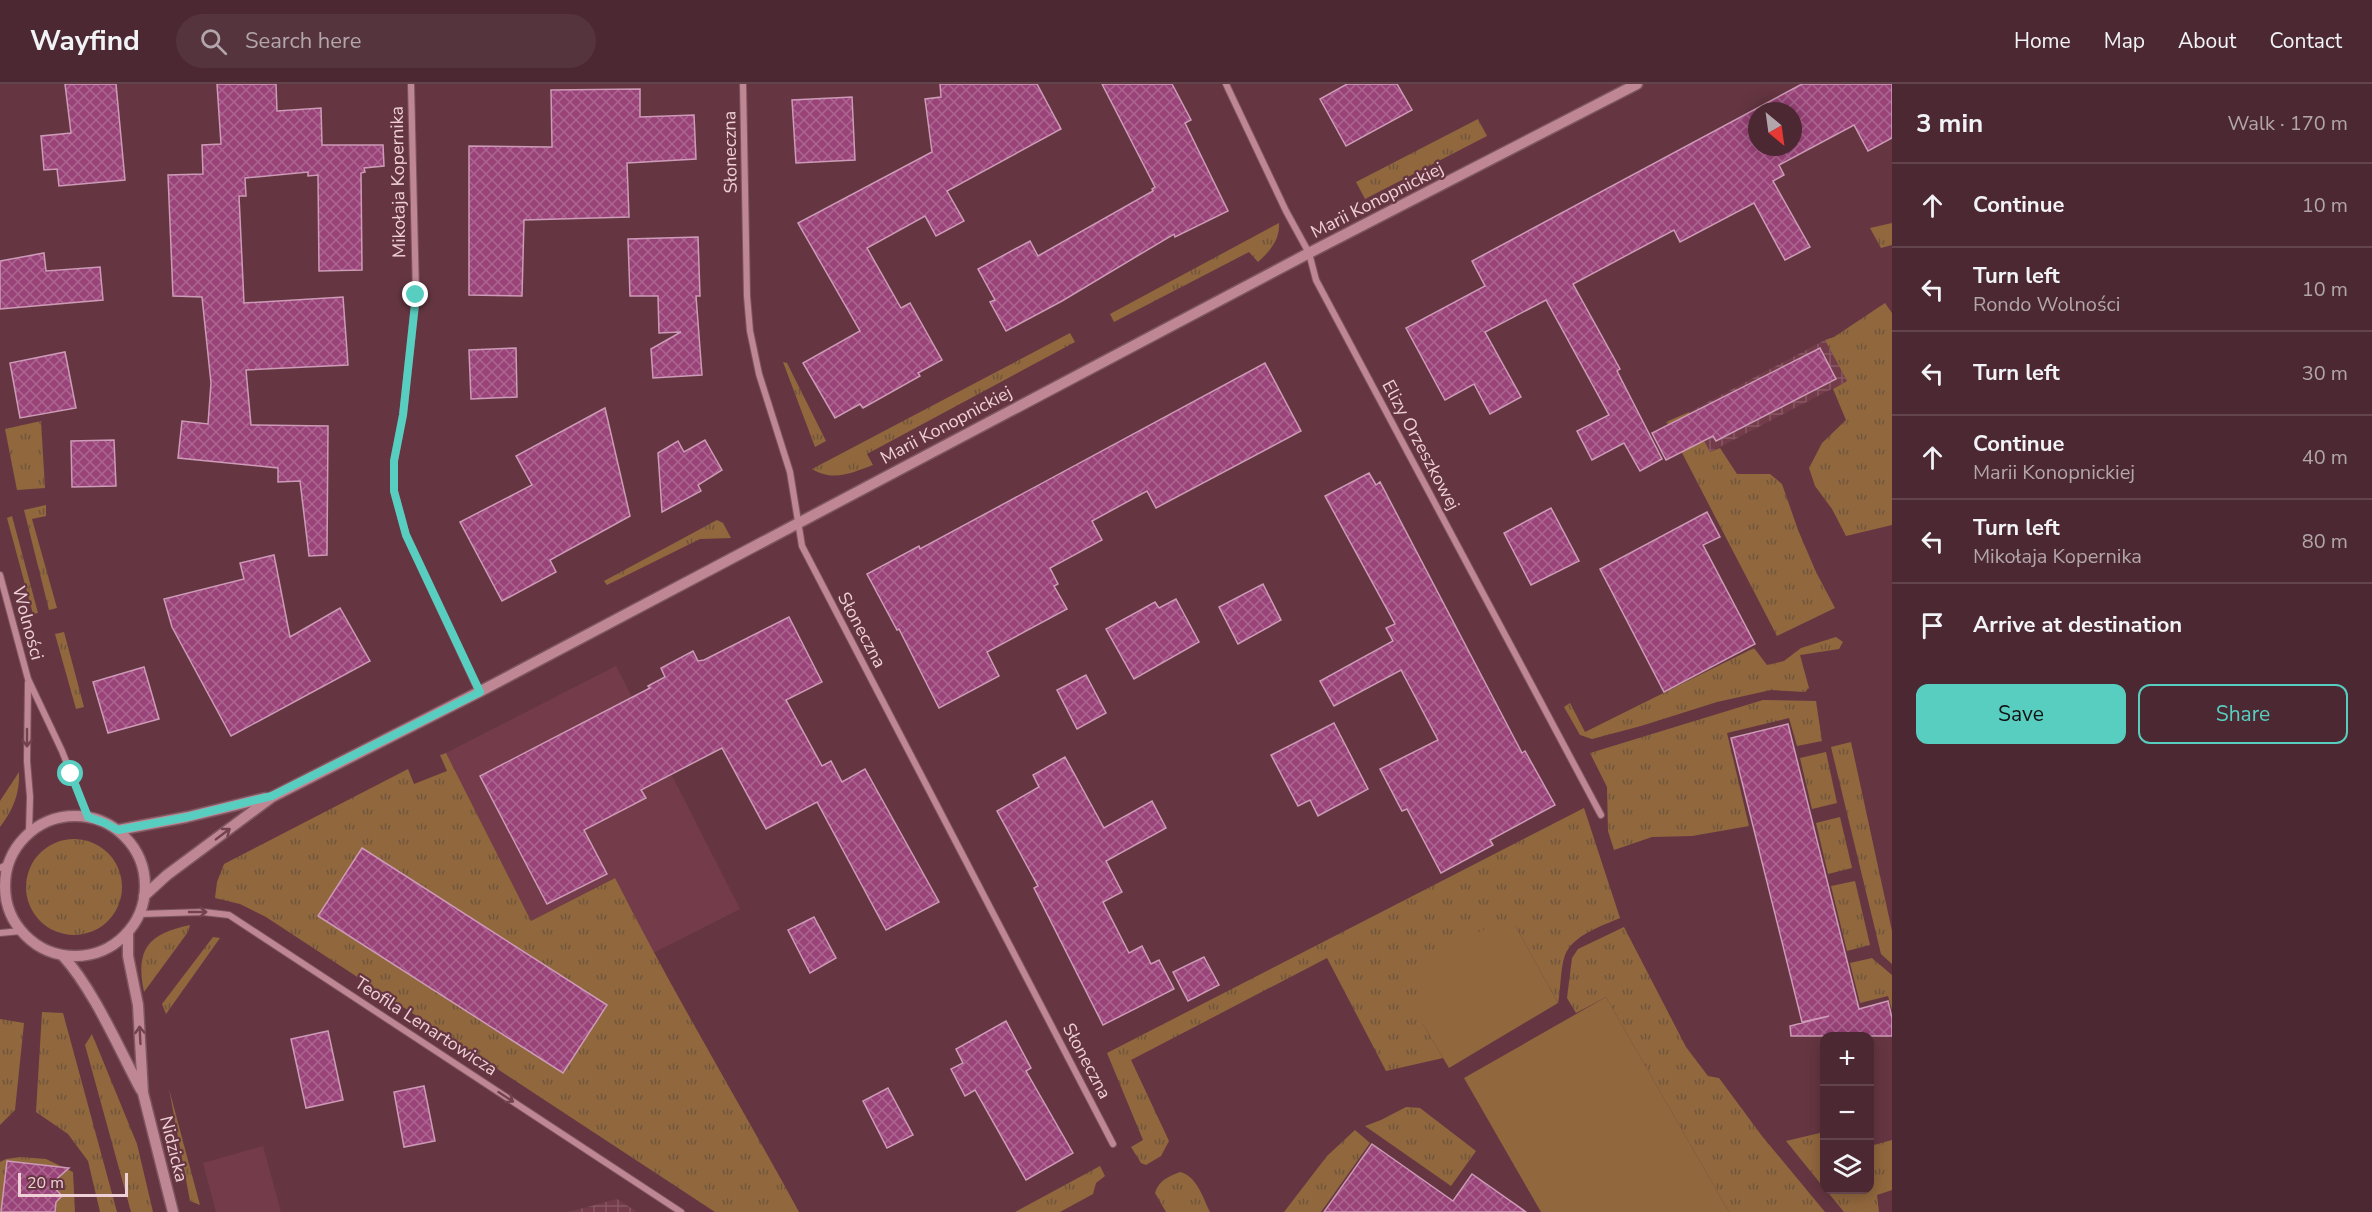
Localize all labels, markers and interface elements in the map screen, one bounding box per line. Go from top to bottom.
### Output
search box [176,14,596,68]
text: Wayfind [30,22,140,60]
icon: search [197,25,230,58]
text: Search here [245,26,362,56]
text: Home [2014,27,2071,55]
text: Map [2104,27,2145,55]
text: About [2178,27,2236,55]
text: Contact [2269,27,2342,55]
north arrow [1748,102,1802,156]
street label: Mikołaja Kopernika [385,106,411,258]
text: 3 min [1916,106,1983,141]
text: Walk · 170 m [2228,110,2348,137]
street label: Słoneczna [717,111,743,193]
street label: Marii Konopnickiej [1307,156,1447,244]
icon: ahead [1916,189,1949,222]
text: Continue [1973,190,2064,220]
text: 10 m [2302,192,2348,219]
text: Turn left [1973,261,2060,291]
icon: left [1916,273,1949,306]
text: 10 m [2302,276,2348,303]
route end [402,281,428,307]
text: Rondo Wolności [1973,291,2120,318]
icon: left [1916,357,1949,390]
text: Turn left [1973,358,2060,388]
text: 30 m [2302,360,2348,387]
street label: Elizy Orzeszkowej [1376,376,1466,514]
street label: Marii Konopnickiej [876,380,1016,470]
text: Continue [1973,429,2064,459]
icon: ahead [1916,441,1949,474]
text: 40 m [2302,444,2348,471]
text: Marii Konopnickiej [1973,459,2135,486]
text: Turn left [1973,513,2060,543]
icon: left [1916,525,1949,558]
text: 80 m [2302,528,2348,555]
text: Mikołaja Kopernika [1973,543,2142,570]
street label: Wolności [7,583,49,663]
street label: Słoneczna [832,588,892,672]
icon: arrive [1916,609,1949,642]
text: Arrive at destination [1973,610,2182,640]
button: Save [1916,684,2126,744]
button: Share [2138,684,2348,744]
one-way arrow [21,727,33,747]
route start [57,760,83,786]
one-way arrow [214,827,230,840]
one-way arrow [188,906,208,918]
street label: Teofila Lenartowicza [350,971,502,1081]
street label: Słoneczna [1057,1019,1117,1103]
one-way arrow [134,1025,145,1045]
map controls [1820,1032,1874,1194]
button: + [1820,1032,1874,1086]
button: − [1820,1086,1874,1140]
one-way arrow [498,1091,514,1103]
street label: Nidzicka [154,1113,194,1185]
button: layers [1820,1140,1874,1194]
scale bar [18,1170,128,1198]
text: 20 m [27,1172,64,1194]

